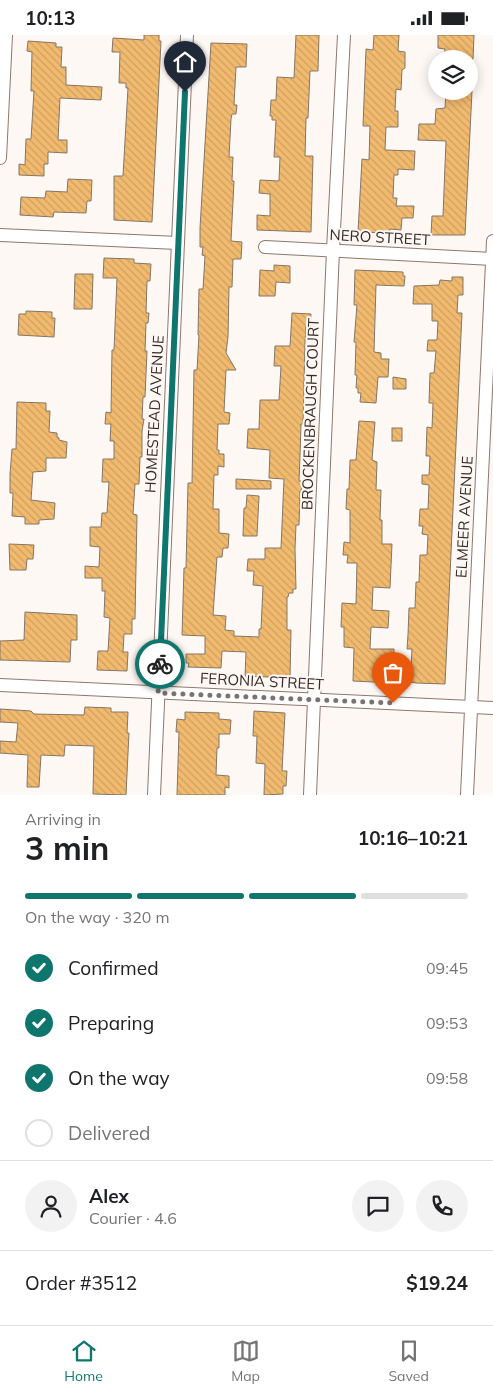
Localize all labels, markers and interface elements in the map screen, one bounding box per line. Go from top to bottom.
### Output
text: 10:13 [25,6,75,30]
pin [164,41,206,92]
icon: home [171,48,199,76]
map controls [428,50,478,100]
button: layers [428,50,478,100]
street label: NERO STREET [329,225,431,249]
street label: BROCKENBRAUGH COURT [297,318,323,510]
street label: HOMESTEAD AVENUE [140,334,168,493]
street label: ELMEER AVENUE [451,455,477,579]
courier [135,639,185,689]
icon: bike [146,650,174,678]
pin [372,652,414,703]
icon: bag [379,659,407,687]
street label: FERONIA STREET [199,668,325,694]
text: Arriving in [25,809,101,829]
text: 10:16–10:21 [358,826,468,850]
text: 3 min [25,828,109,868]
text: On the way · 320 m [25,907,170,927]
icon: check [25,954,53,982]
text: Confirmed [68,956,159,980]
text: 09:45 [426,958,468,978]
icon: check [25,1009,53,1037]
text: Preparing [68,1011,154,1035]
text: 09:53 [426,1013,468,1033]
icon: check [25,1064,53,1092]
text: On the way [68,1066,170,1090]
text: 09:58 [426,1068,468,1088]
text: Delivered [68,1121,150,1145]
button: person [25,1180,77,1232]
button: chat [352,1180,404,1232]
button: phone [416,1180,468,1232]
text: Alex [89,1184,129,1208]
text: Courier · 4.6 [89,1208,177,1228]
text: Order #3512 [25,1271,137,1295]
text: $19.24 [406,1271,468,1295]
tab: Home [64,1337,103,1385]
tab: Map [231,1337,260,1385]
tab: Saved [388,1337,429,1385]

